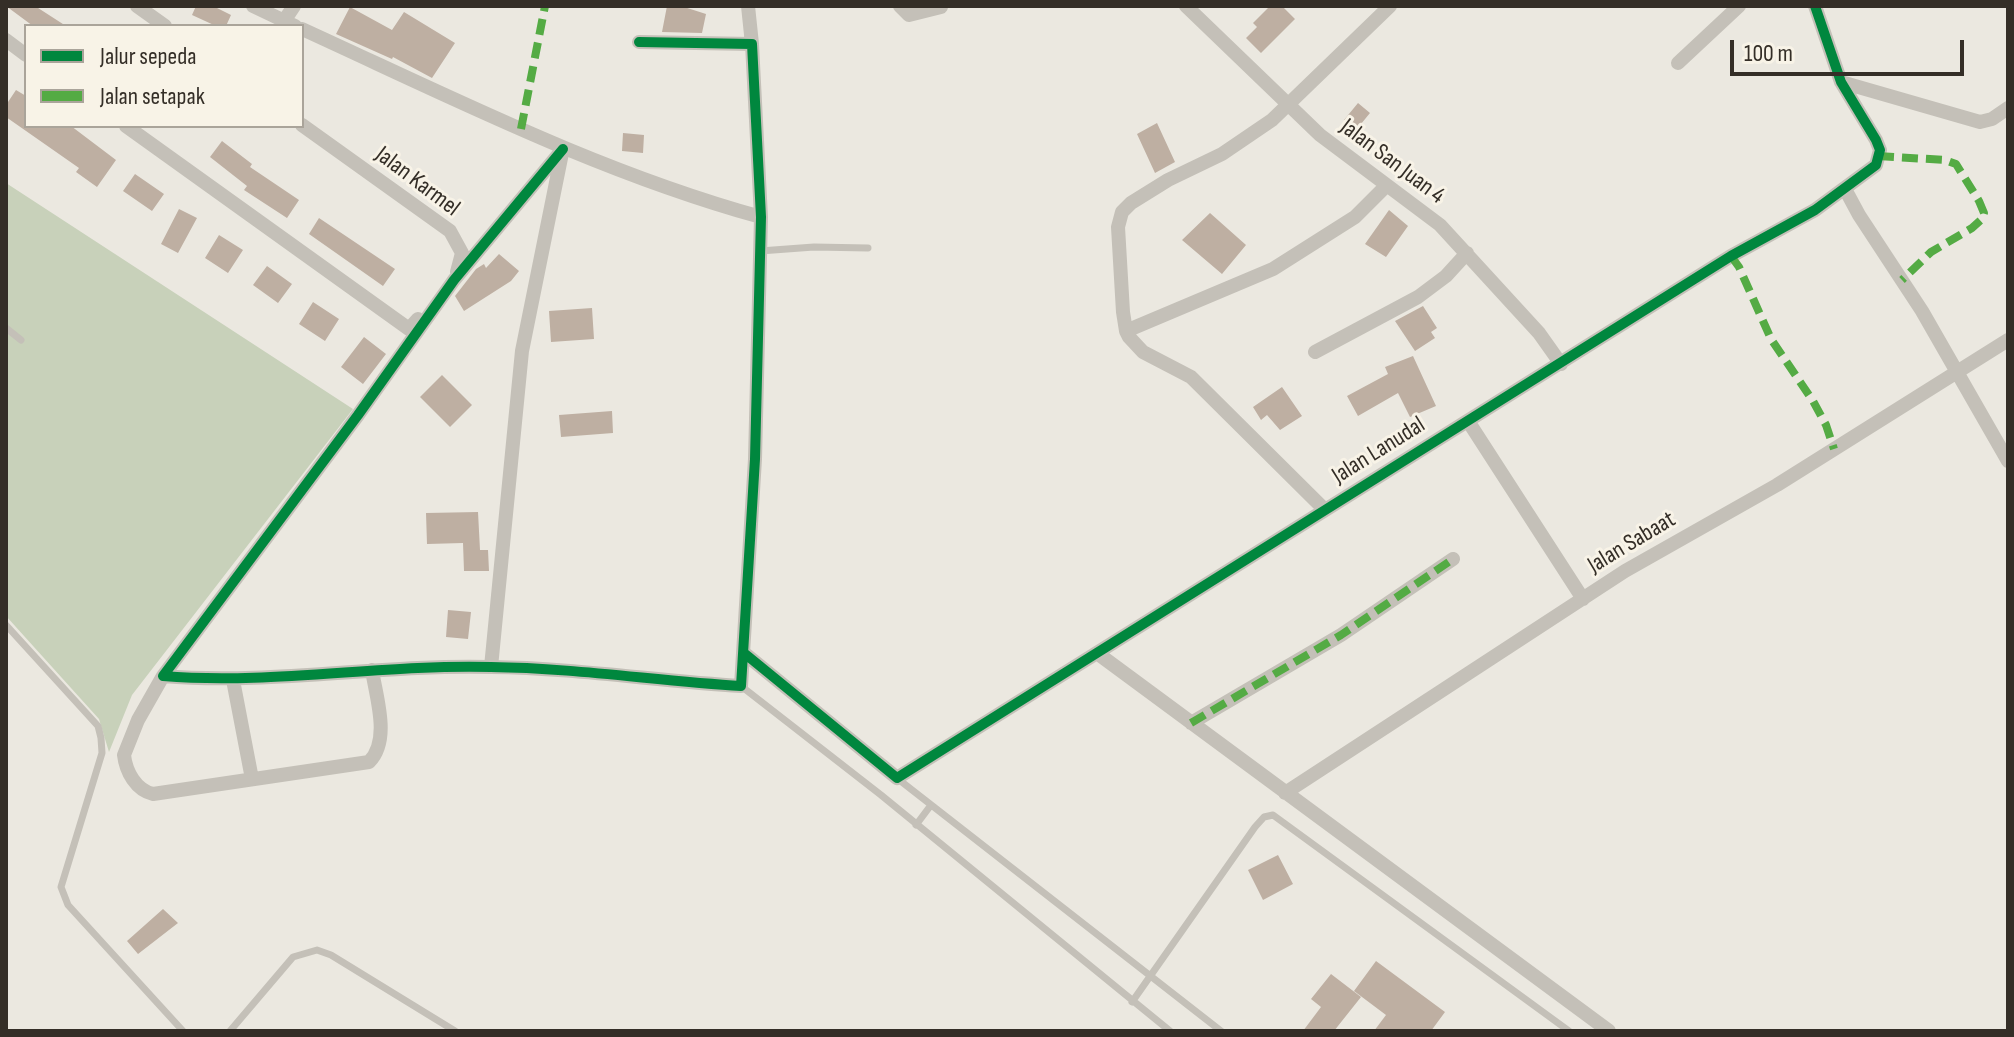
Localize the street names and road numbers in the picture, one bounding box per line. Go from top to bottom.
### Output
street label: Jalan San Juan 4 [1334,113,1450,211]
street label: Jalan Karmel [369,141,465,223]
street label: Jalan Lanudal [1327,411,1431,491]
street label: Jalan Sabaat [1583,506,1681,580]

